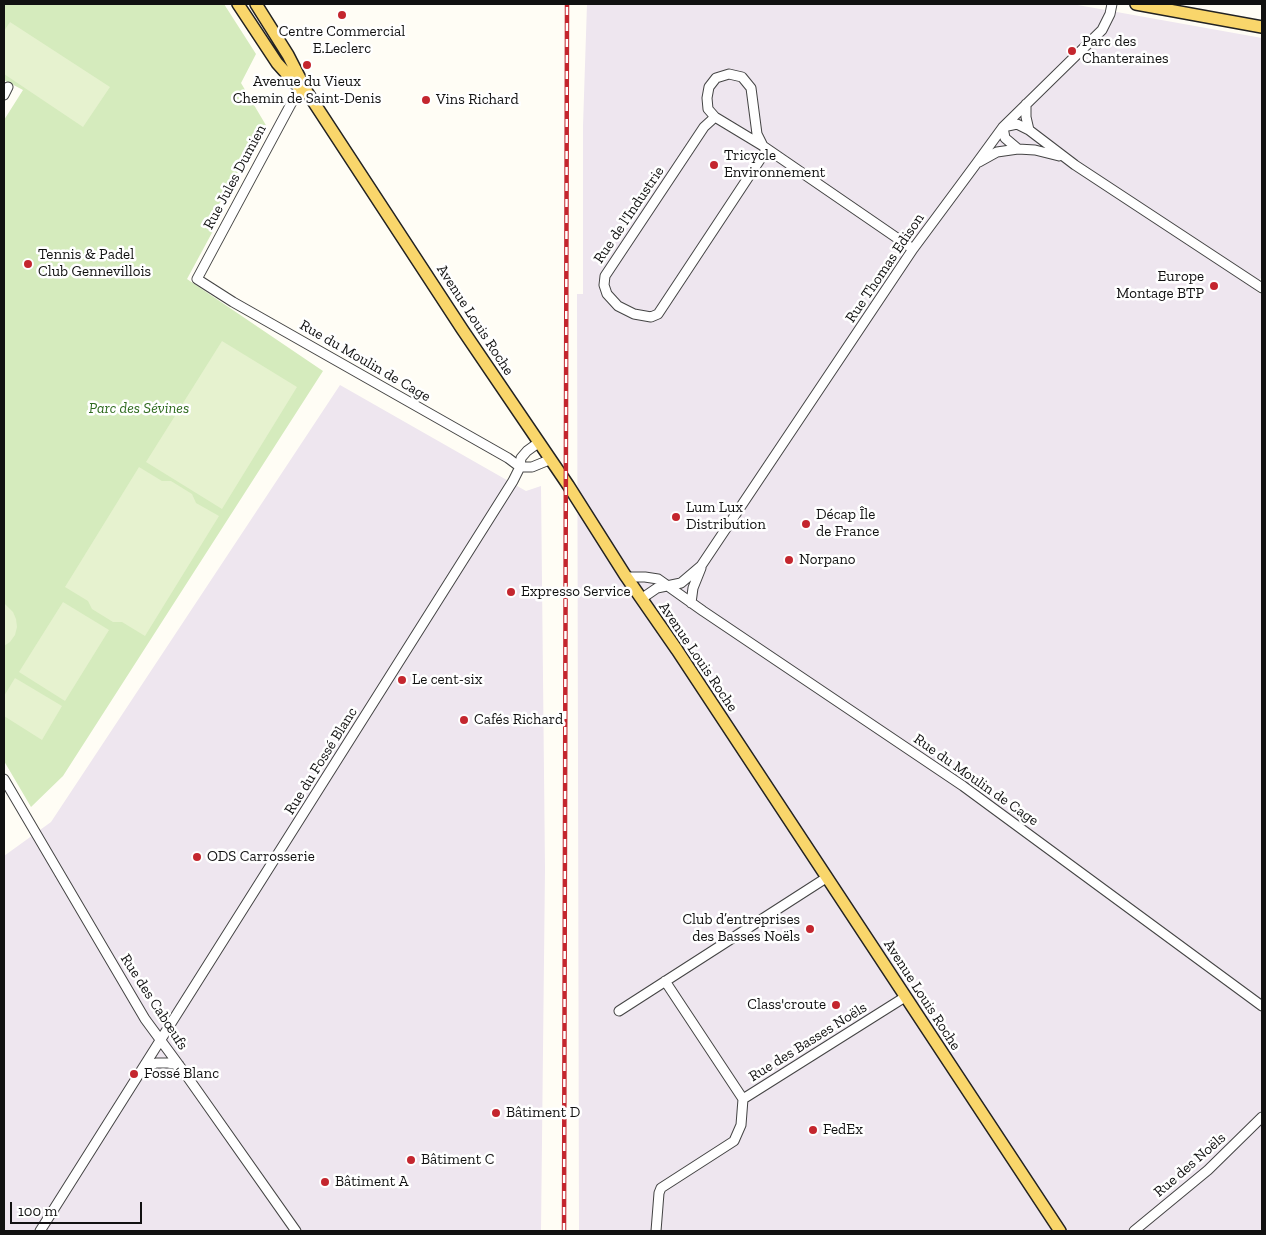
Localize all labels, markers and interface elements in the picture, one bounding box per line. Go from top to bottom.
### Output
marker: Centre Commercial E.Leclerc [336,9,348,21]
place label: Centre Commercial E.Leclerc [279,23,405,58]
place label: Parc des Chanteraines [1082,33,1169,68]
marker: Parc des Chanteraines [1066,45,1078,57]
marker: Avenue du Vieux Chemin de Saint-Denis [301,59,313,71]
place label: Avenue du Vieux Chemin de Saint-Denis [233,73,381,108]
place label: Vins Richard [436,91,519,109]
marker: Vins Richard [420,94,432,106]
street label: Rue Jules Dumien [200,122,270,232]
place label: Tricycle Environnement [724,147,825,182]
marker: Tricycle Environnement [708,159,720,171]
street label: Rue de l'Industrie [590,163,668,267]
street label: Rue Thomas Edison [842,210,928,326]
place label: Tennis & Padel Club Gennevillois [38,246,151,281]
marker: Tennis & Padel Club Gennevillois [22,258,34,270]
street label: Avenue Louis Roche [432,261,518,379]
place label: Europe Montage BTP [1116,268,1204,303]
marker: Europe Montage BTP [1208,280,1220,292]
street label: Rue du Moulin de Cage [296,316,434,406]
park label: Parc des Sévines [89,400,189,418]
place label: Lum Lux Distribution [686,499,766,534]
place label: Décap Île de France [816,506,879,541]
marker: Lum Lux Distribution [670,511,682,523]
marker: Décap Île de France [800,518,812,530]
place label: Norpano [799,551,856,569]
marker: Norpano [783,554,795,566]
place label: Expresso Service [521,583,631,601]
marker: Expresso Service [505,586,517,598]
street label: Avenue Louis Roche [655,599,741,715]
place label: Le cent-six [412,671,482,689]
marker: Le cent-six [396,674,408,686]
street label: Rue du Fossé Blanc [281,704,361,818]
place label: Cafés Richard [474,711,563,729]
marker: Cafés Richard [458,714,470,726]
street label: Rue du Moulin de Cage [910,730,1042,830]
place label: ODS Carrosserie [207,848,315,866]
marker: ODS Carrosserie [191,851,203,863]
place label: Club d’entreprises des Basses Noëls [682,911,800,946]
marker: Club d’entreprises des Basses Noëls [804,923,816,935]
street label: Avenue Louis Roche [879,936,965,1054]
street label: Rue des Cabœufs [116,951,192,1053]
place label: Class'croute [747,996,826,1014]
street label: Rue des Basses Noëls [746,998,870,1086]
marker: Class'croute [830,999,842,1011]
place label: Fossé Blanc [144,1065,219,1083]
marker: Fossé Blanc [128,1068,140,1080]
place label: Bâtiment D [506,1104,580,1122]
marker: Bâtiment D [490,1107,502,1119]
place label: FedEx [823,1121,863,1139]
marker: FedEx [807,1124,819,1136]
street label: Rue des Noëls [1150,1129,1230,1201]
place label: Bâtiment C [421,1151,494,1169]
marker: Bâtiment C [405,1154,417,1166]
place label: Bâtiment A [335,1173,408,1191]
marker: Bâtiment A [319,1176,331,1188]
scale bar [12,1192,145,1224]
text: 100 m [18,1202,57,1220]

